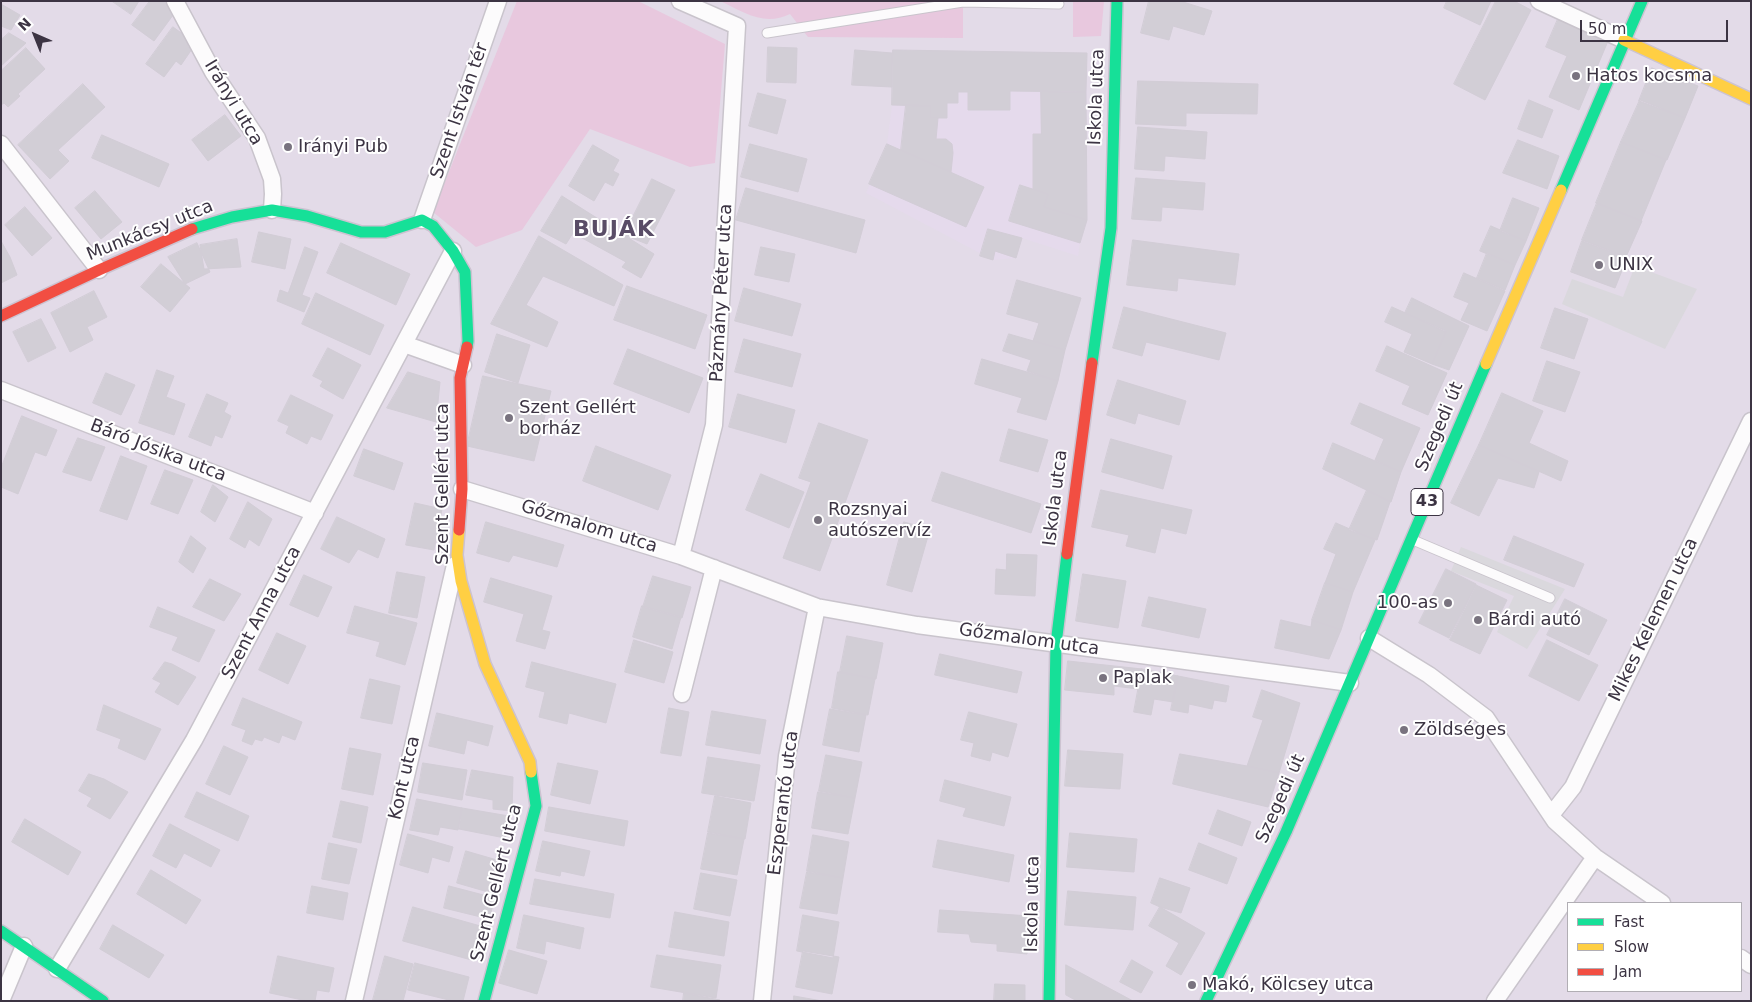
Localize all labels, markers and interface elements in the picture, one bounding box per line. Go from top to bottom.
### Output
north arrow [10,10,60,60]
scale bar [1582,10,1730,42]
text: N [15,14,34,34]
text: 50 m [1588,20,1626,38]
street label: Szent István tér [427,40,493,182]
street label: Iskola utca [1085,48,1109,146]
street label: Irányi utca [199,56,267,150]
place label: Hatos kocsma [1586,65,1712,87]
marker: Hatos kocsma [1570,70,1582,82]
place label: Irányi Pub [298,136,388,158]
marker: Irányi Pub [282,141,294,153]
street label: Munkácsy utca [84,196,216,266]
street label: Pázmány Péter utca [707,203,737,383]
district label: BUJÁK [572,217,656,243]
place label: UNIX [1609,254,1653,276]
marker: UNIX [1593,259,1605,271]
street label: Szegedi út [1411,379,1469,475]
place label: Szent Gellért borház [519,397,636,439]
street label: Szent Gellért utca [432,403,454,565]
marker: Szent Gellért borház [503,412,515,424]
street label: Báró Jósika utca [87,415,229,487]
street label: Iskola utca [1039,449,1073,547]
road number: 43 [1411,488,1443,516]
street label: Gőzmalom utca [518,496,660,558]
place label: Rozsnyai autószervíz [828,499,931,542]
marker: Rozsnyai autószervíz [812,514,824,526]
street label: Mikes Kelemen utca [1605,535,1703,705]
street label: Szent Anna utca [218,543,306,683]
place label: 100-as [1377,592,1438,614]
marker: 100-as [1442,597,1454,609]
place label: Bárdi autó [1488,609,1581,631]
marker: Bárdi autó [1472,614,1484,626]
street label: Gőzmalom utca [957,619,1101,661]
place label: Paplak [1113,667,1172,689]
marker: Paplak [1097,672,1109,684]
place label: Zöldséges [1414,719,1506,741]
marker: Zöldséges [1398,724,1410,736]
street label: Eszperantó utca [764,729,804,877]
street label: Kont utca [385,734,425,822]
street label: Szegedi út [1252,751,1310,847]
street label: Szent Gellért utca [467,802,527,964]
street label: Iskola utca [1021,856,1045,952]
legend [1567,902,1742,992]
text: Fast [1614,913,1644,931]
text: Slow [1614,938,1649,956]
text: Jam [1614,963,1642,981]
place label: Makó, Kölcsey utca [1202,974,1374,996]
marker: Makó, Kölcsey utca [1186,979,1198,991]

